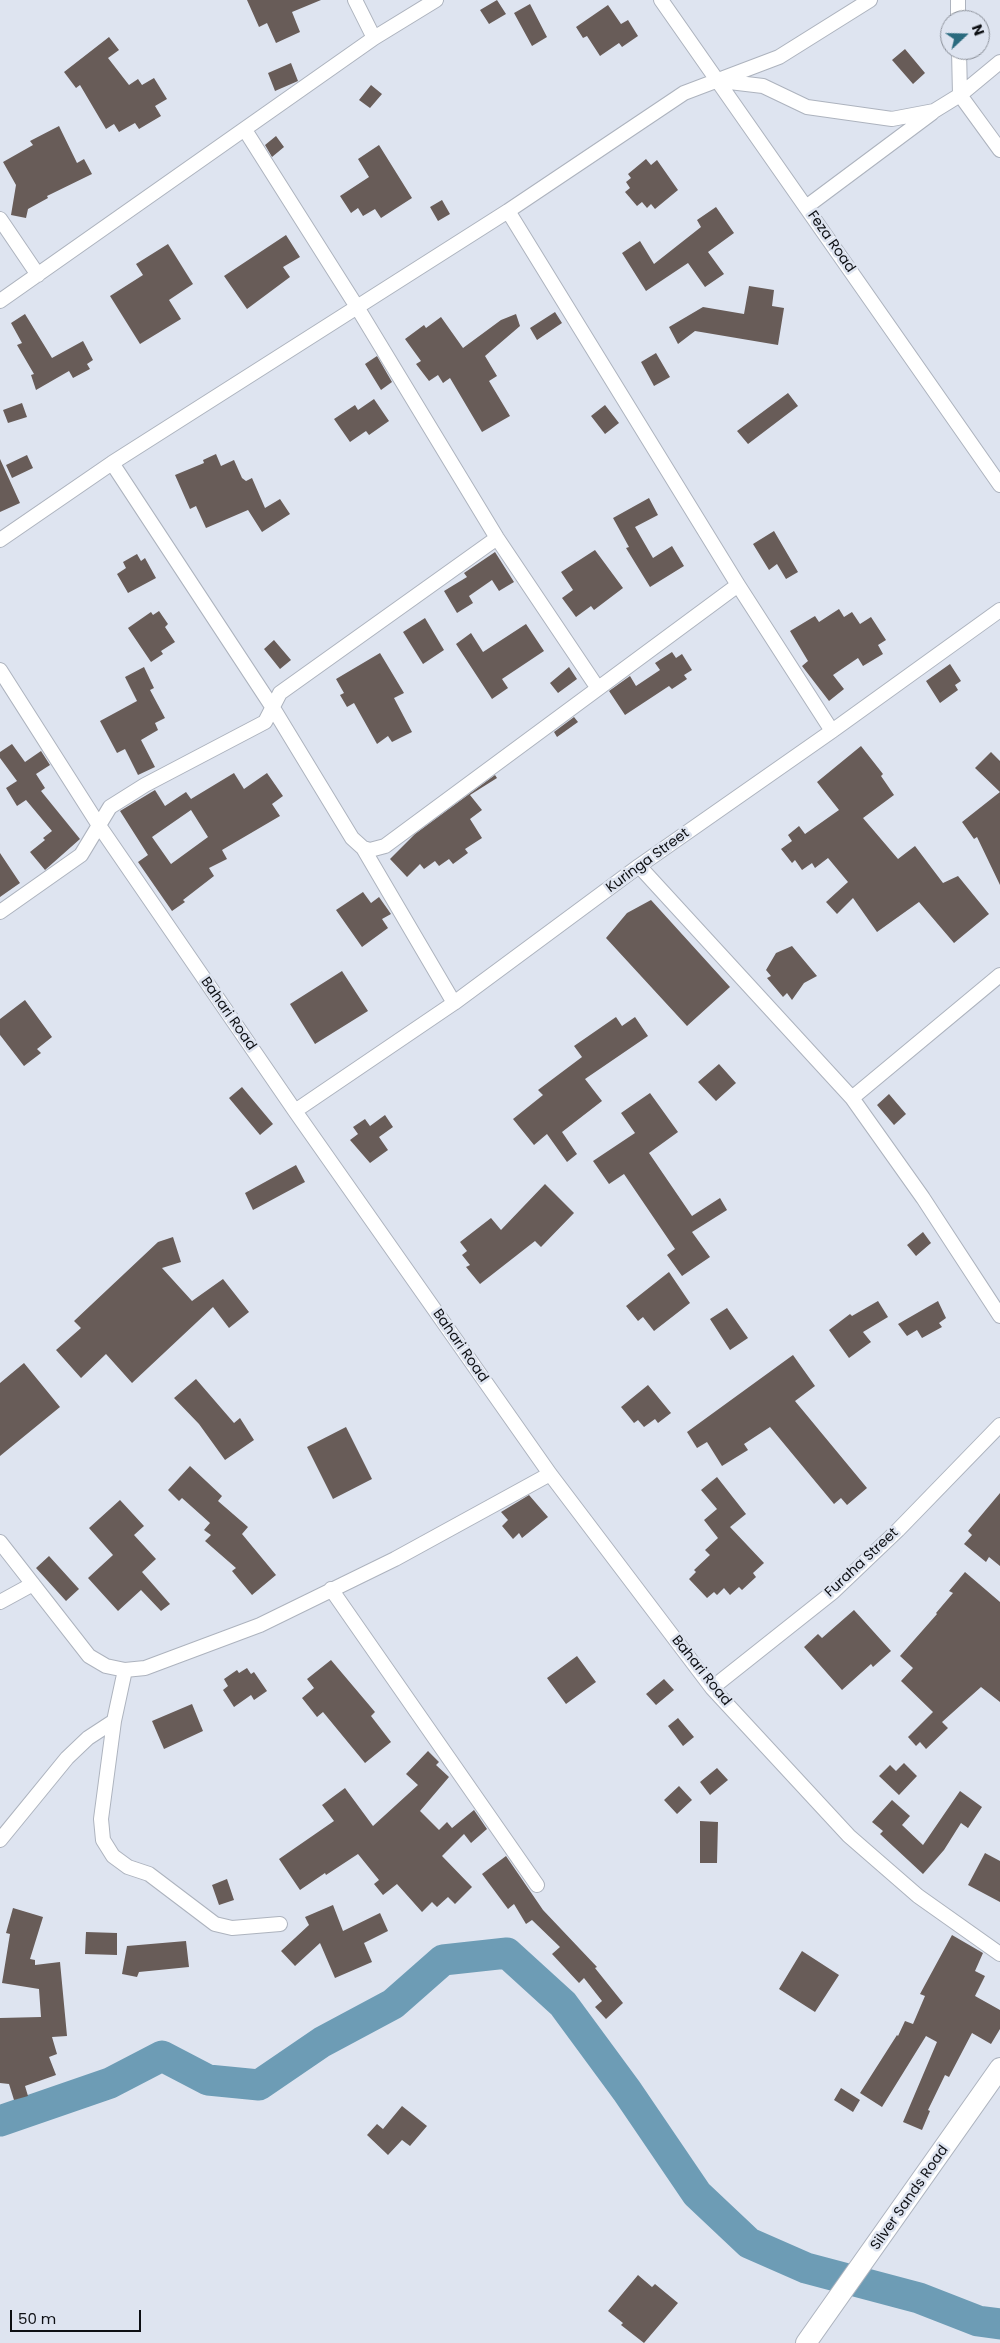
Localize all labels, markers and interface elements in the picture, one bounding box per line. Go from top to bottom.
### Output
north arrow [940,10,990,60]
text: N [967,21,989,38]
street label: Feza Road [804,208,858,276]
street label: Kuringa Street [603,825,693,897]
street label: Bahari Road [197,974,259,1054]
street label: Bahari Road [429,1306,491,1386]
street label: Furaha Street [822,1525,902,1601]
street label: Bahari Road [668,1633,734,1709]
street label: Silver Sands Road [868,2142,952,2254]
scale bar [12,2300,144,2332]
text: 50 m [18,2308,56,2329]

